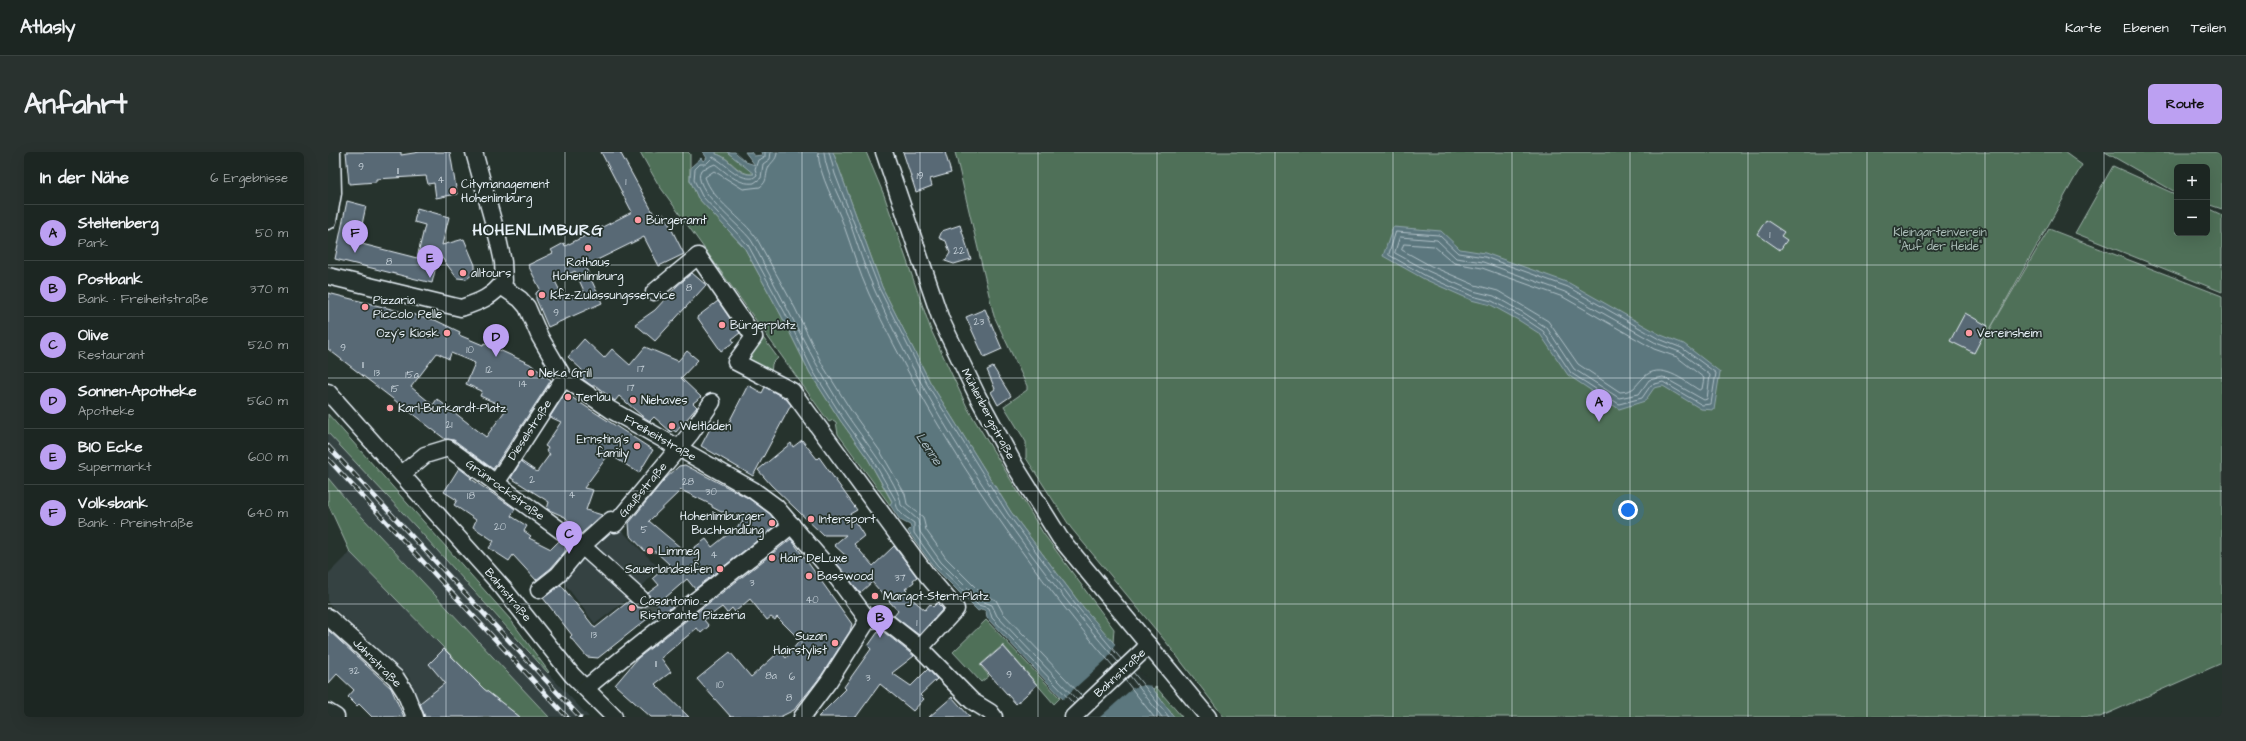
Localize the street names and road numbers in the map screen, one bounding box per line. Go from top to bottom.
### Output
street label: Mühlenbergstraße [956,365,1019,463]
street label: Dieselstraße [504,396,556,464]
street label: Freiheitstraße [621,410,700,466]
street label: Grünrockstraße [462,456,548,525]
street label: Gaußstraße [615,458,672,521]
street label: Bahnstraße [481,565,536,626]
street label: Jahnstraße [349,635,406,692]
street label: Bahnstraße [1090,644,1150,701]

